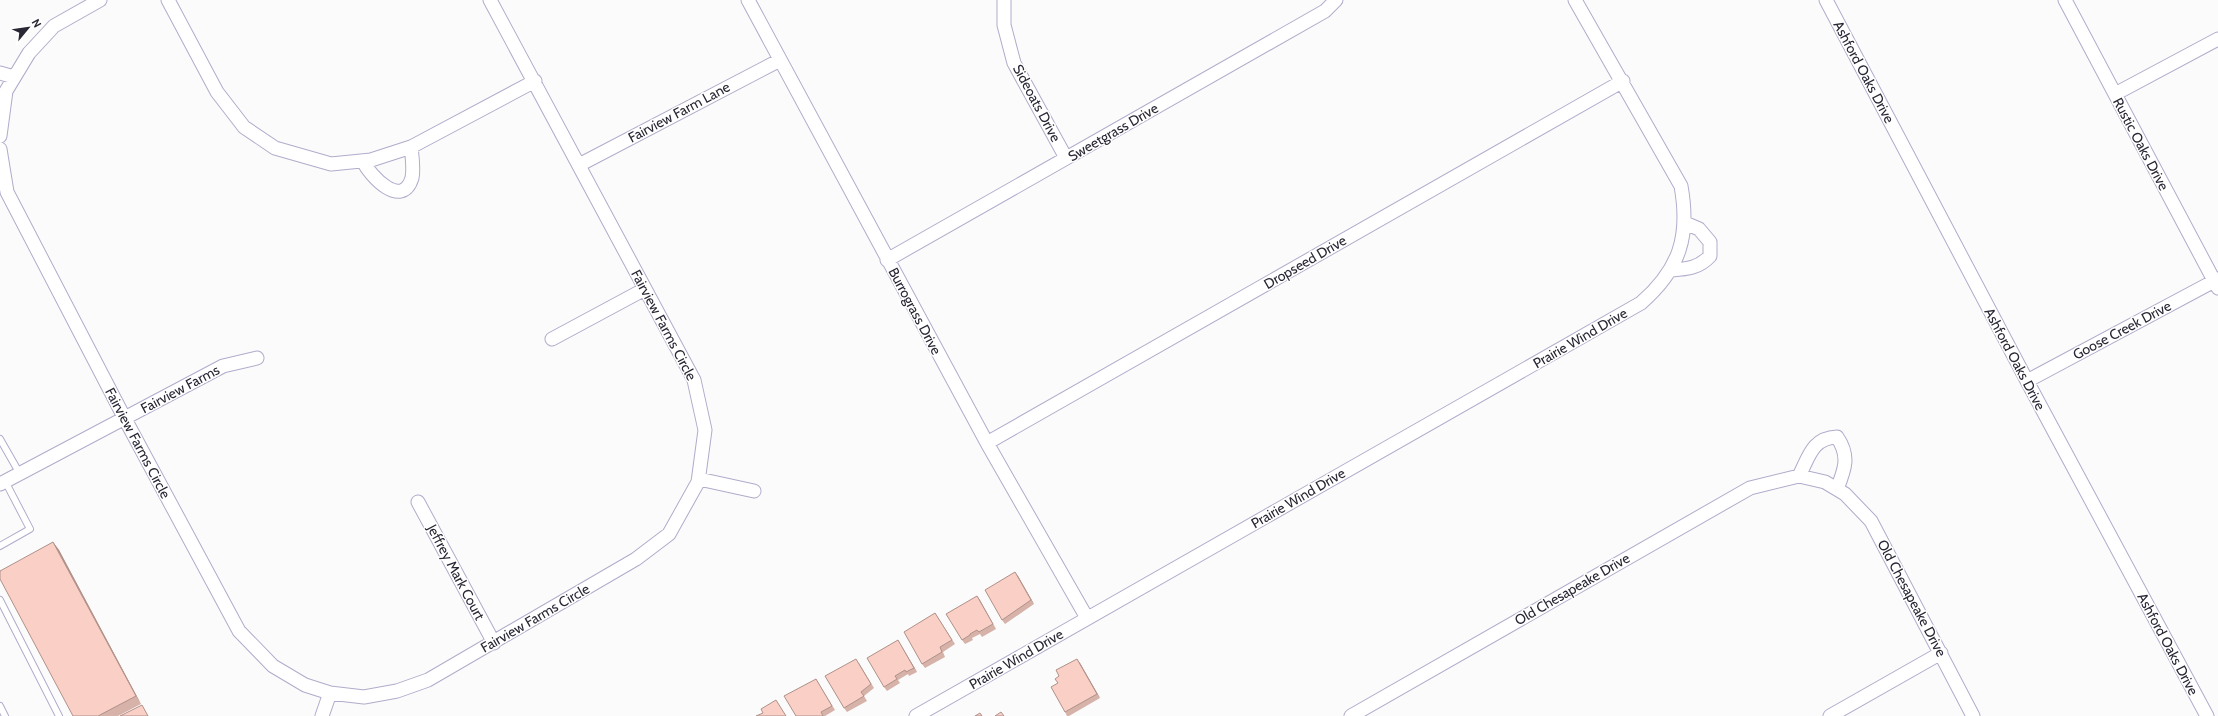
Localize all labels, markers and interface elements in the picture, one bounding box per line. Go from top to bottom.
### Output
north arrow [8,8,48,48]
text: N [29,16,45,30]
street label: Ashford Oaks Drive [1829,18,1899,126]
street label: Sideoats Drive [1009,61,1065,145]
street label: Fairview Farm Lane [625,78,733,146]
street label: Rustic Oaks Drive [2109,94,2173,194]
street label: Sweetgrass Drive [1065,99,1161,165]
street label: Dropseed Drive [1261,231,1349,293]
street label: Burrograss Drive [884,264,946,358]
street label: Fairview Farms Circle [627,267,701,383]
street label: Goose Creek Drive [2070,297,2174,363]
street label: Prairie Wind Drive [1530,304,1630,372]
street label: Ashford Oaks Drive [1980,305,2050,413]
street label: Fairview Farms [137,361,223,417]
street label: Fairview Farms Circle [101,385,175,501]
street label: Prairie Wind Drive [1248,464,1348,532]
street label: Jeffrey Mark Court [423,520,489,623]
street label: Old Chesapeake Drive [1874,536,1950,660]
street label: Old Chesapeake Drive [1511,549,1633,629]
street label: Fairview Farms Circle [477,579,593,657]
street label: Ashford Oaks Drive [2133,590,2203,698]
street label: Prairie Wind Drive [966,625,1066,693]

